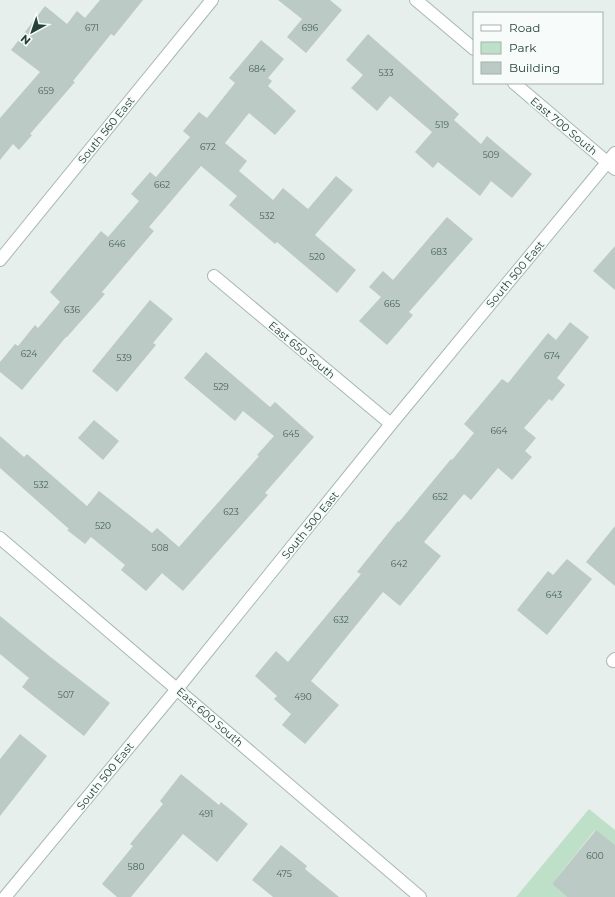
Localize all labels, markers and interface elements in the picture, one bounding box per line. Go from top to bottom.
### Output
north arrow [12,12,52,52]
legend [473,12,603,84]
text: Road [509,20,540,35]
house number: 671 [85,22,99,33]
house number: 696 [302,22,319,33]
text: N [18,31,33,48]
text: Park [509,40,537,55]
text: Building [509,60,560,75]
house number: 684 [248,63,266,74]
house number: 533 [378,67,394,78]
house number: 659 [38,85,55,96]
street label: South 560 East [75,93,138,166]
street label: East 700 South [528,94,600,158]
house number: 519 [435,119,449,130]
house number: 672 [200,141,216,152]
house number: 509 [483,149,500,160]
house number: 662 [154,179,170,190]
house number: 532 [259,210,275,221]
street label: South 500 East [483,237,547,310]
house number: 646 [109,238,126,249]
house number: 683 [431,246,447,257]
house number: 520 [309,251,325,262]
house number: 665 [384,298,400,309]
house number: 636 [64,304,81,315]
street label: East 650 South [266,318,338,382]
house number: 624 [21,348,37,359]
house number: 674 [544,350,560,361]
house number: 539 [116,352,132,363]
house number: 529 [213,381,229,392]
house number: 664 [491,425,508,436]
house number: 645 [283,428,299,439]
house number: 532 [33,479,49,490]
street label: South 500 East [278,488,342,562]
house number: 652 [432,491,448,502]
house number: 623 [223,506,239,517]
house number: 520 [95,520,111,531]
house number: 508 [152,542,169,553]
house number: 642 [391,558,407,569]
house number: 643 [546,589,562,600]
house number: 632 [333,614,349,625]
street label: East 600 South [174,684,246,750]
house number: 507 [58,689,74,700]
house number: 490 [294,691,312,702]
street label: South 500 East [73,739,137,813]
house number: 491 [199,808,213,819]
house number: 600 [586,850,604,861]
house number: 580 [128,861,144,872]
house number: 475 [276,868,292,879]

